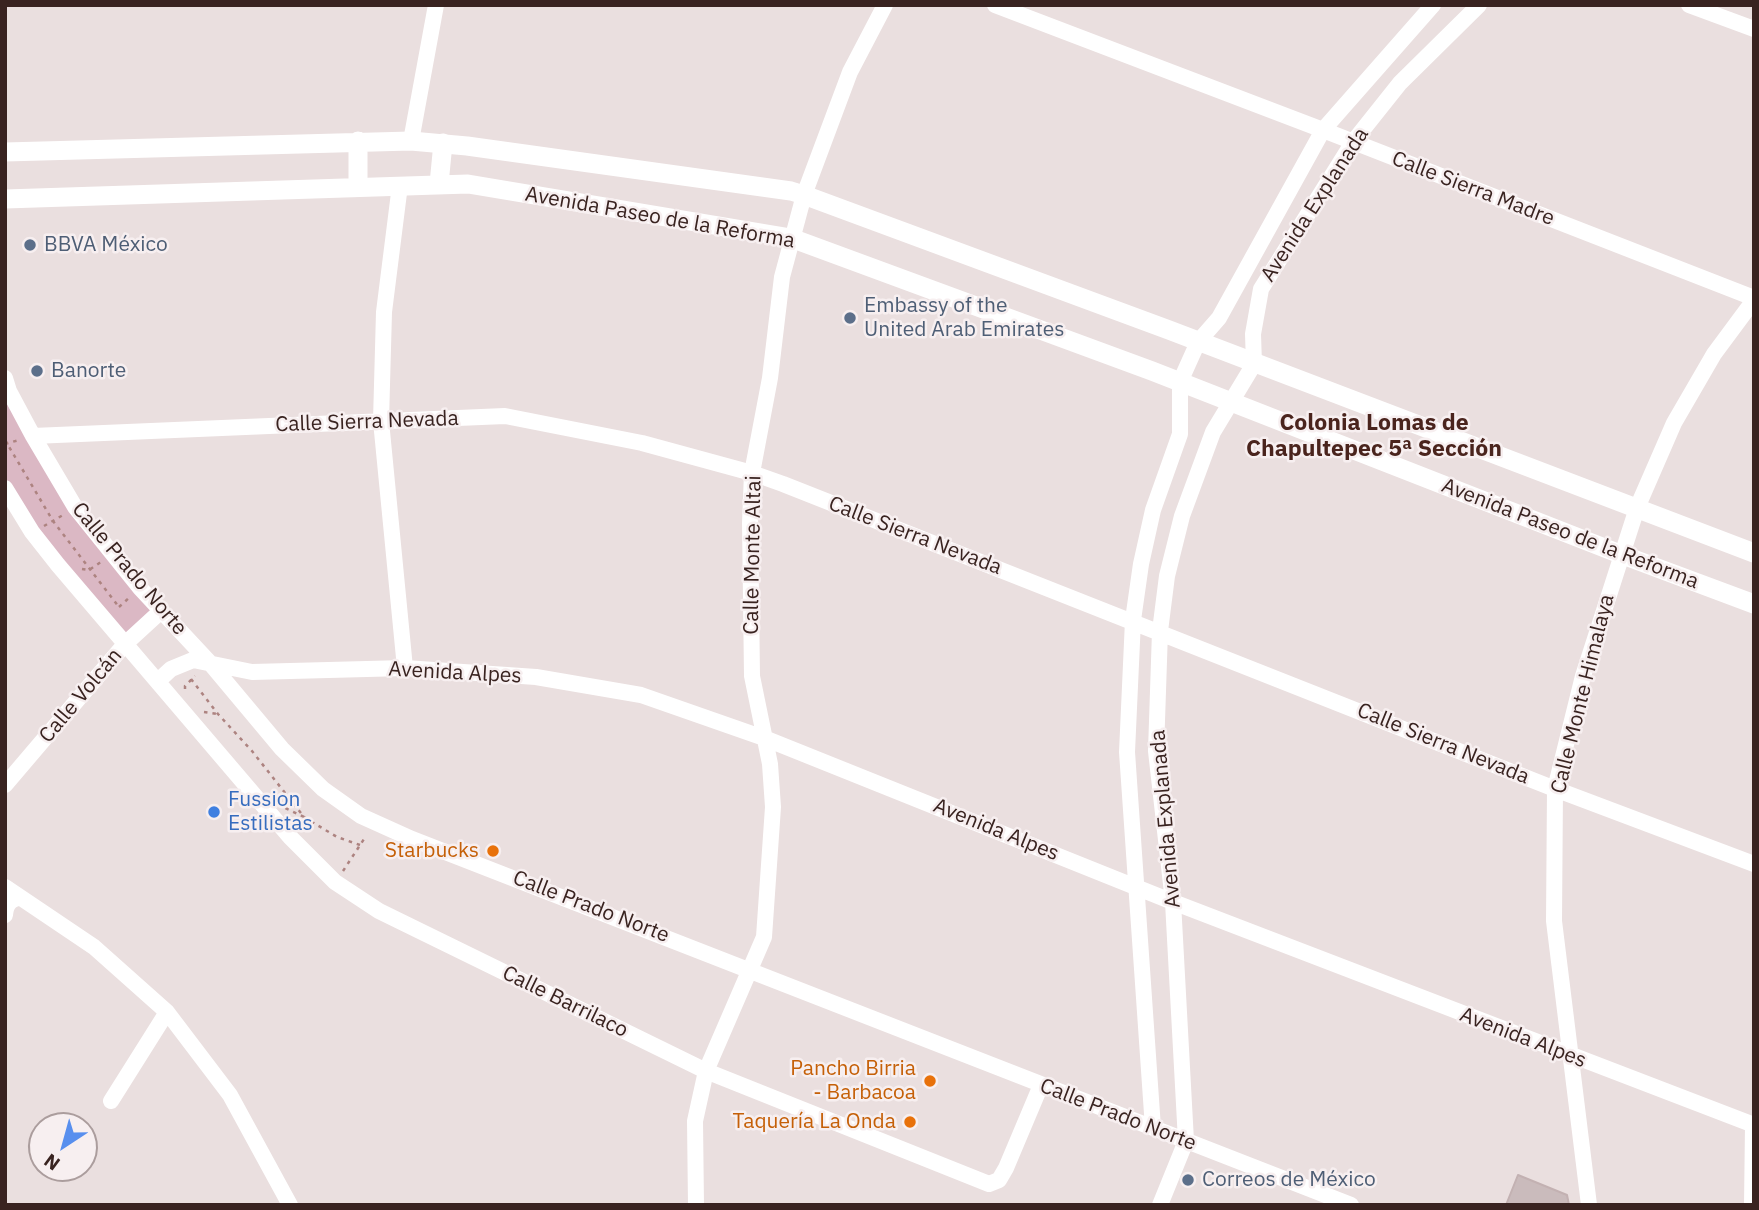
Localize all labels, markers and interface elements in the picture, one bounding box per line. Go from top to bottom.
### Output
street label: Avenida Explanada [1256,123,1374,287]
street label: Calle Sierra Madre [1388,146,1558,232]
street label: Avenida Paseo de la Reforma [523,182,797,254]
place label: BBVA México [44,232,168,258]
marker: BBVA México [22,237,38,253]
place label: Embassy of the United Arab Emirates [864,293,1065,343]
marker: Embassy of the United Arab Emirates [842,310,858,326]
place label: Banorte [51,358,126,384]
marker: Banorte [29,363,45,379]
street label: Calle Sierra Nevada [275,406,459,438]
district label: Colonia Lomas de Chapultepec 5ª Sección [1246,409,1502,463]
street label: Avenida Paseo de la Reforma [1438,473,1702,595]
street label: Calle Monte Altai [739,475,767,635]
street label: Calle Sierra Nevada [825,491,1005,581]
street label: Calle Prado Norte [66,498,192,640]
street label: Calle Monte Himalaya [1546,592,1620,796]
street label: Calle Volcán [34,644,128,748]
street label: Avenida Alpes [388,657,522,689]
street label: Calle Sierra Nevada [1353,698,1533,790]
street label: Avenida Explanada [1146,729,1186,909]
place label: Fussion Estilistas [228,787,313,837]
street label: Avenida Alpes [929,793,1063,867]
marker: Fussion Estilistas [206,804,222,820]
place label: Starbucks [385,838,479,864]
marker: Starbucks [485,843,501,859]
street label: Calle Prado Norte [509,866,673,948]
street label: Calle Barrilaco [498,961,632,1043]
street label: Avenida Alpes [1456,1002,1590,1074]
place label: Pancho Birria - Barbacoa [790,1056,916,1106]
marker: Pancho Birria - Barbacoa [922,1073,938,1089]
street label: Calle Prado Norte [1036,1074,1200,1156]
place label: Taquería La Onda [733,1109,896,1135]
north arrow [28,1112,98,1182]
marker: Taquería La Onda [902,1114,918,1130]
text: N [39,1149,64,1176]
place label: Correos de México [1202,1167,1376,1193]
marker: Correos de México [1180,1172,1196,1188]

